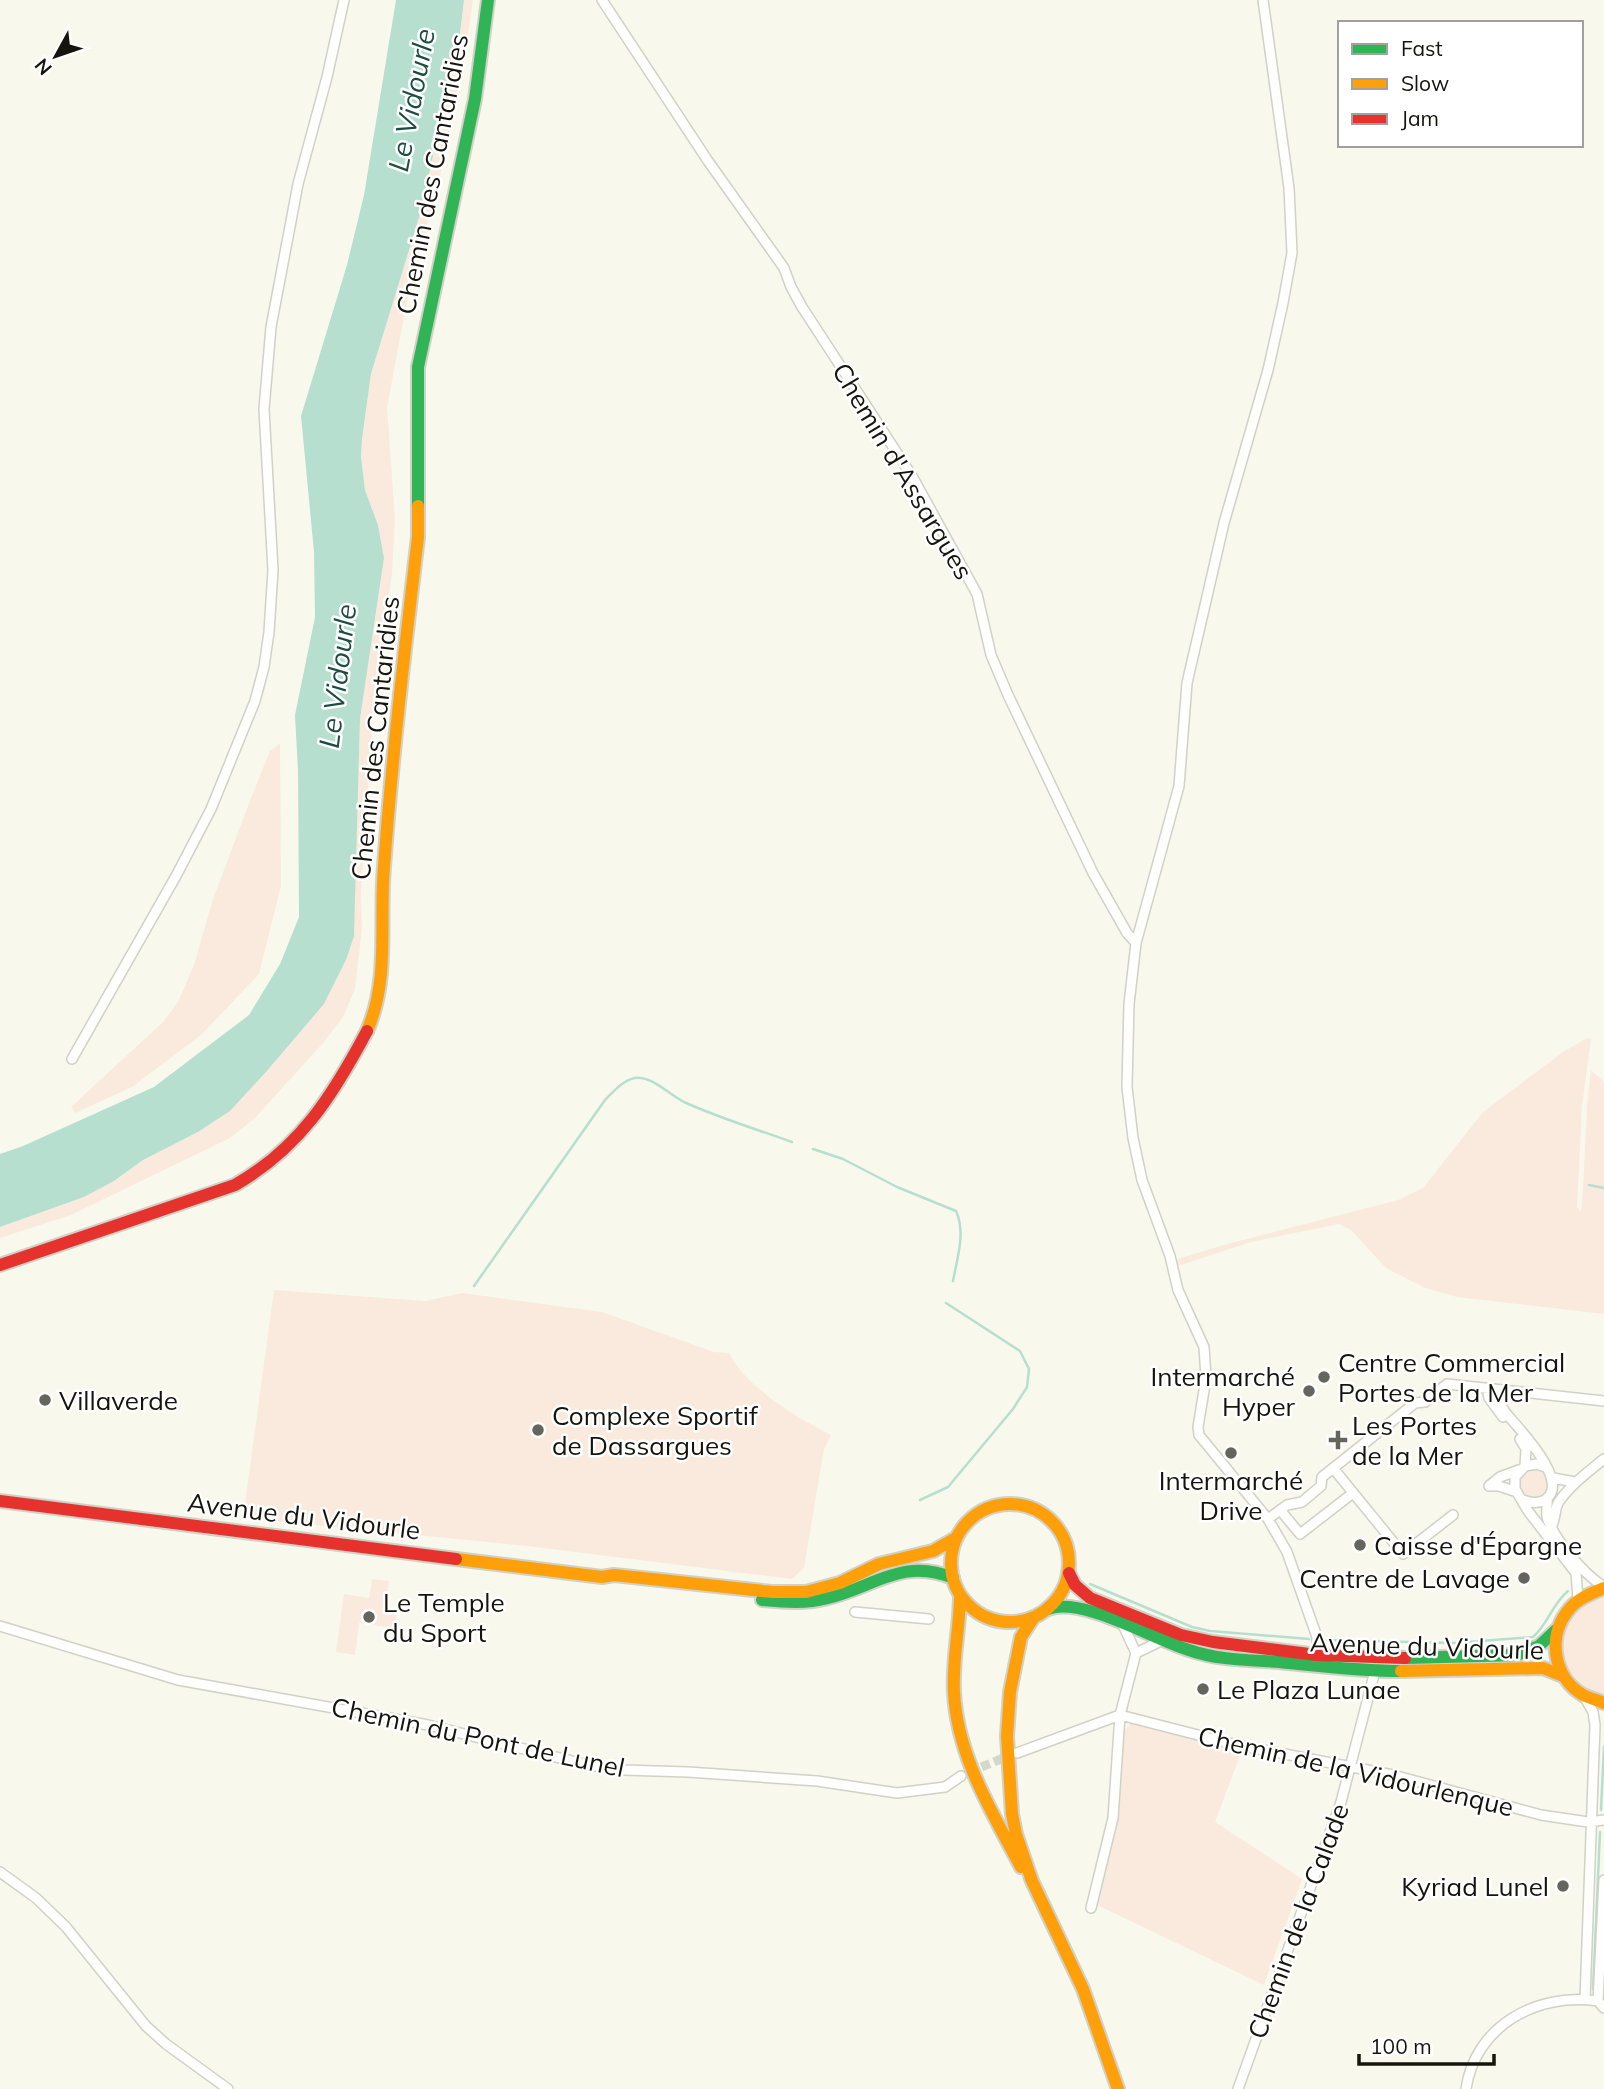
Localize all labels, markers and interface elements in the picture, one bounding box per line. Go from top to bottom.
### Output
north arrow [21,21,91,91]
legend [1338,21,1583,147]
water label: Le Vidourle [380,26,442,174]
street label: Chemin des Cantaridies [389,31,475,317]
text: Fast [1401,35,1443,61]
text: N [29,54,57,80]
text: Slow [1401,70,1449,96]
text: Jam [1401,105,1439,131]
street label: Chemin d'Assargues [825,357,981,585]
street label: Chemin des Cantaridies [344,595,406,881]
water label: Le Vidourle [311,602,363,750]
place label: Centre Commercial Portes de la Mer [1338,1346,1565,1409]
place label: Intermarché Hyper [1151,1360,1296,1423]
marker: Centre Commercial Portes de la Mer [1316,1369,1332,1385]
marker: Intermarché Hyper [1301,1383,1317,1399]
place label: Villaverde [59,1384,178,1417]
marker: Villaverde [37,1392,53,1408]
place label: Complexe Sportif de Dassargues [552,1399,759,1462]
place label: Les Portes de la Mer [1352,1409,1477,1472]
marker: Complexe Sportif de Dassargues [530,1422,546,1438]
marker: Les Portes de la Mer [1330,1432,1346,1448]
marker: Intermarché Drive [1223,1445,1239,1461]
place label: Intermarché Drive [1159,1464,1303,1527]
street label: Avenue du Vidourle [186,1485,422,1547]
place label: Caisse d'Épargne [1374,1529,1582,1562]
marker: Caisse d'Épargne [1352,1537,1368,1553]
place label: Centre de Lavage [1299,1562,1510,1595]
marker: Centre de Lavage [1516,1570,1532,1586]
place label: Le Temple du Sport [383,1586,505,1649]
marker: Le Temple du Sport [361,1609,377,1625]
street label: Avenue du Vidourle [1309,1625,1545,1667]
place label: Le Plaza Lunae [1217,1673,1400,1706]
marker: Le Plaza Lunae [1195,1681,1211,1697]
street label: Chemin du Pont de Lunel [328,1690,628,1784]
street label: Chemin de la Vidourlenque [1195,1719,1517,1823]
street label: Chemin de la Calade [1240,1799,1356,2043]
place label: Kyriad Lunel [1401,1870,1549,1903]
marker: Kyriad Lunel [1555,1878,1571,1894]
scale bar [1359,2022,1494,2066]
text: 100 m [1370,2033,1432,2059]

